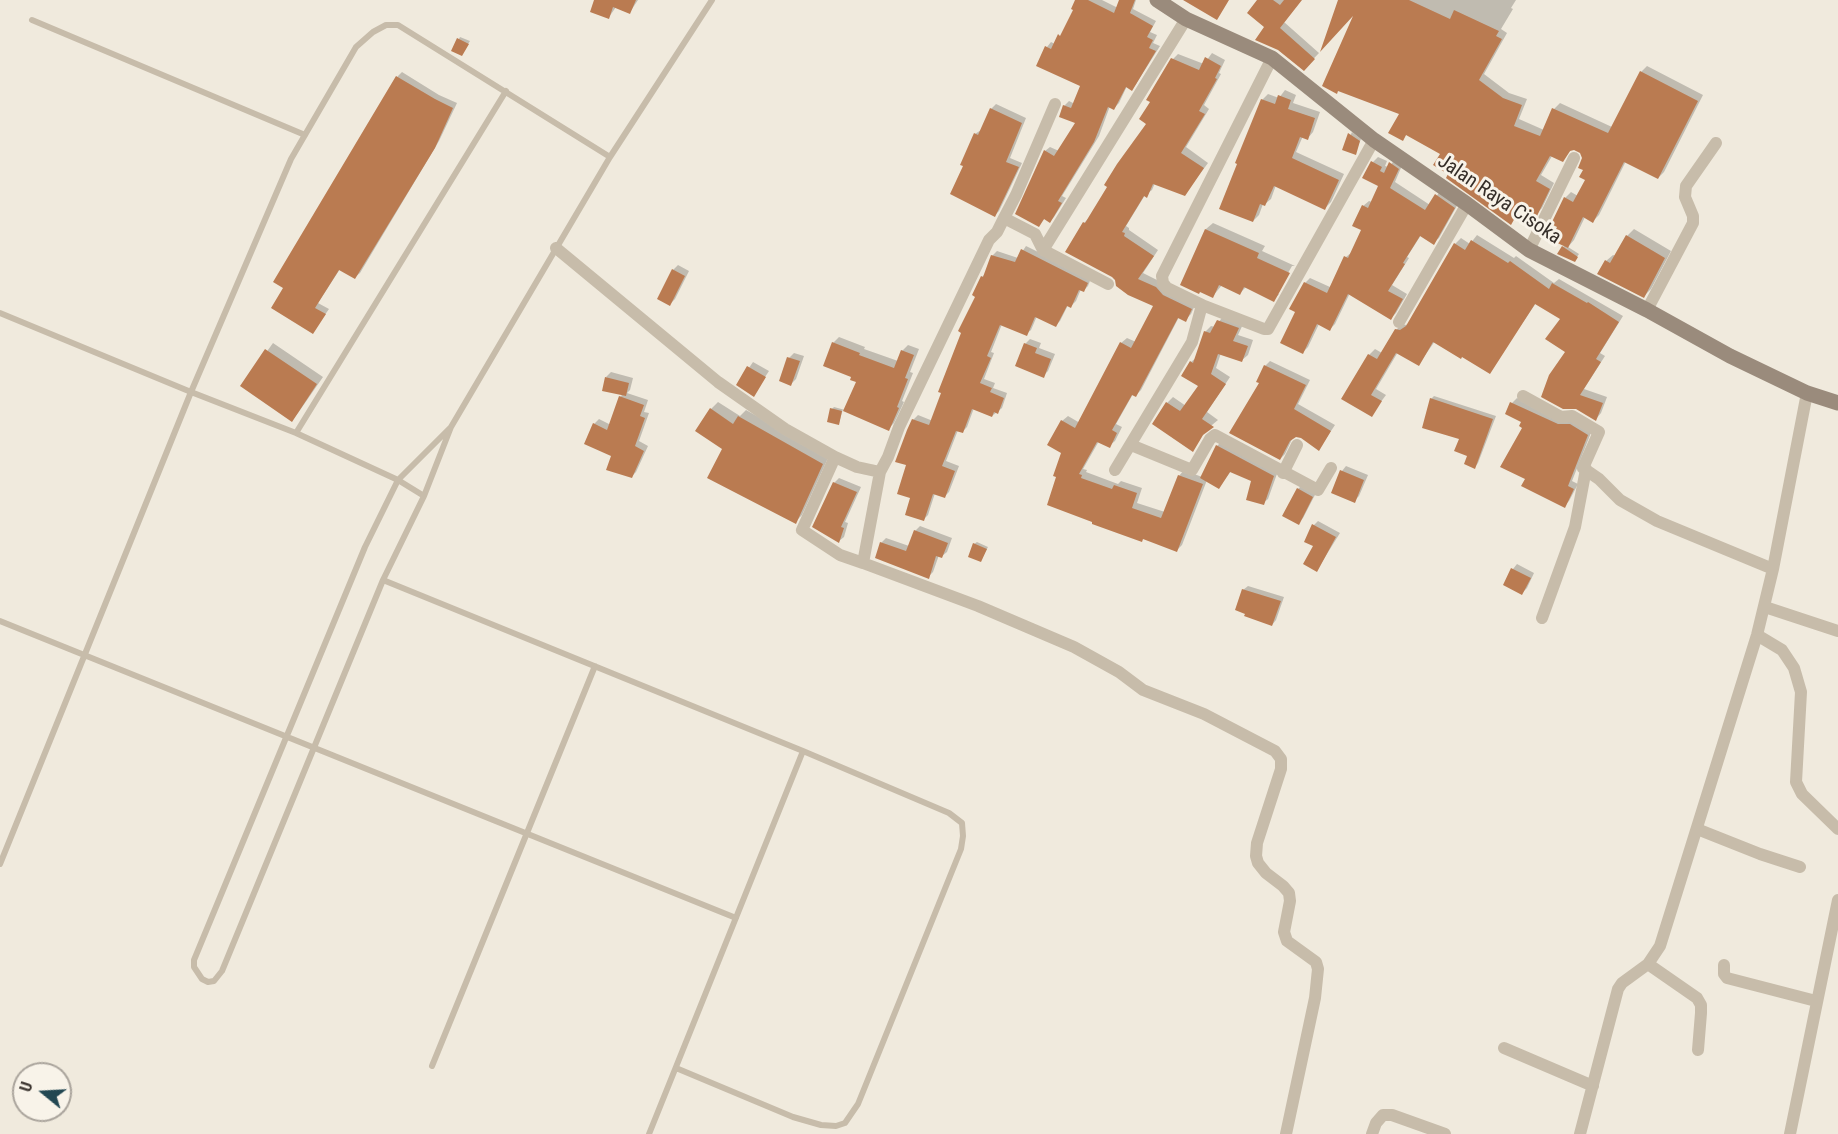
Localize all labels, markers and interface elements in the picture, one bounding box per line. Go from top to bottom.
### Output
street label: Jalan Raya Cisoka [1433,150,1565,250]
north arrow [12,1062,72,1122]
text: U [16,1080,37,1094]

